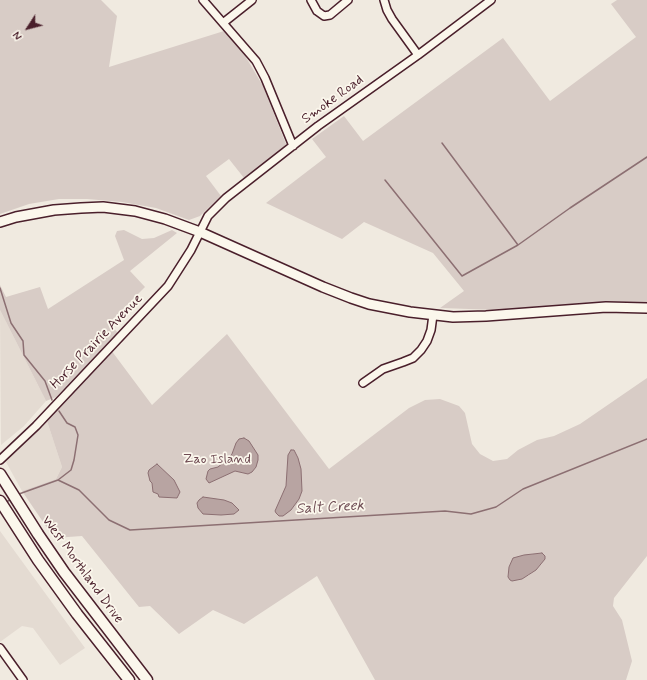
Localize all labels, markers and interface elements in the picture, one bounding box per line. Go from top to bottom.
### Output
north arrow [8,8,48,48]
text: N [10,28,26,42]
street label: Smoke Road [299,72,367,128]
street label: Horse Prairie Avenue [47,291,147,393]
park label: Zao Island [183,452,251,468]
water label: Salt Creek [295,497,365,519]
street label: West Morthland Drive [37,513,127,627]

